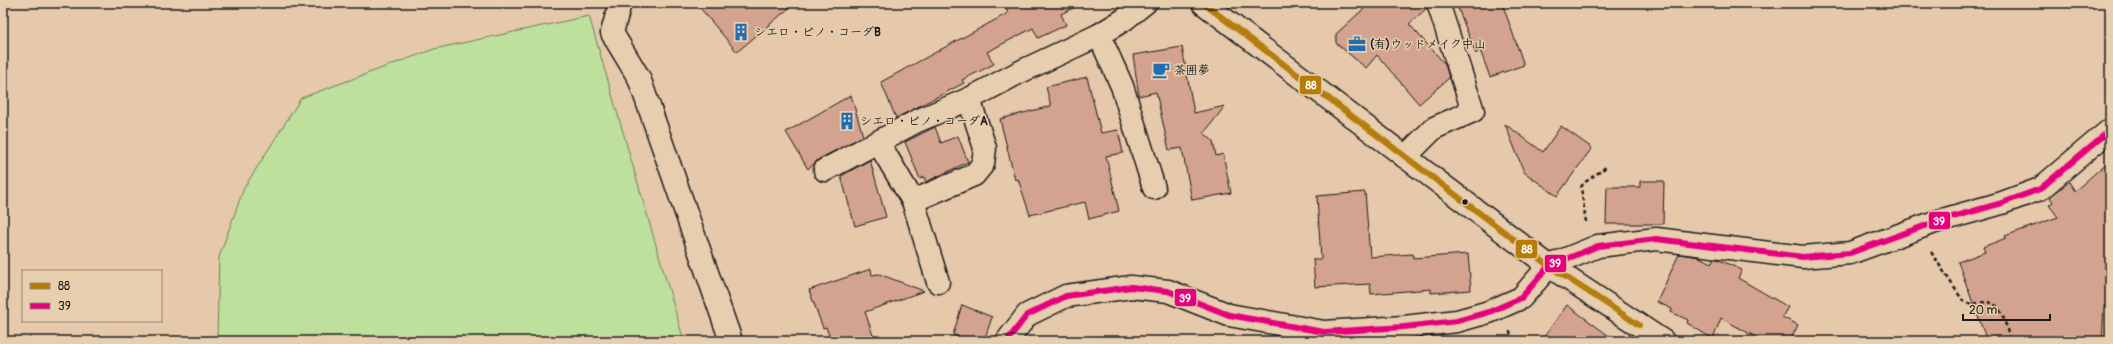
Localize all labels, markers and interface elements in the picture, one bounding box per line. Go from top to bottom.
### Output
building icon: シエロ・ピノ・コーダB [731,22,751,42]
place label: シエロ・ピノ・コーダB [754,25,881,40]
office icon: (有)ウッドメイク中山 [1347,34,1367,54]
place label: (有)ウッドメイク中山 [1370,37,1486,52]
cafe icon: 茶囲夢 [1151,60,1171,80]
place label: 茶囲夢 [1174,63,1210,78]
line badge: 88 [1299,75,1322,95]
text: 88 [1305,79,1317,92]
building icon: シエロ・ピノ・コーダA [837,111,857,131]
place label: シエロ・ピノ・コーダA [860,114,988,129]
unlabelled marker [1460,197,1470,207]
line badge: 39 [1928,211,1951,230]
text: 39 [1933,215,1945,228]
line badge: 88 [1515,239,1538,259]
text: 88 [1521,243,1533,256]
line badge: 39 [1544,254,1567,273]
text: 39 [1549,257,1561,270]
legend [22,270,162,322]
text: 88 [58,279,70,294]
line badge: 39 [1174,288,1197,307]
text: 39 [1179,292,1191,305]
scale bar [1963,296,2050,322]
text: 39 [58,299,71,314]
text: 20 m [1969,303,1998,318]

